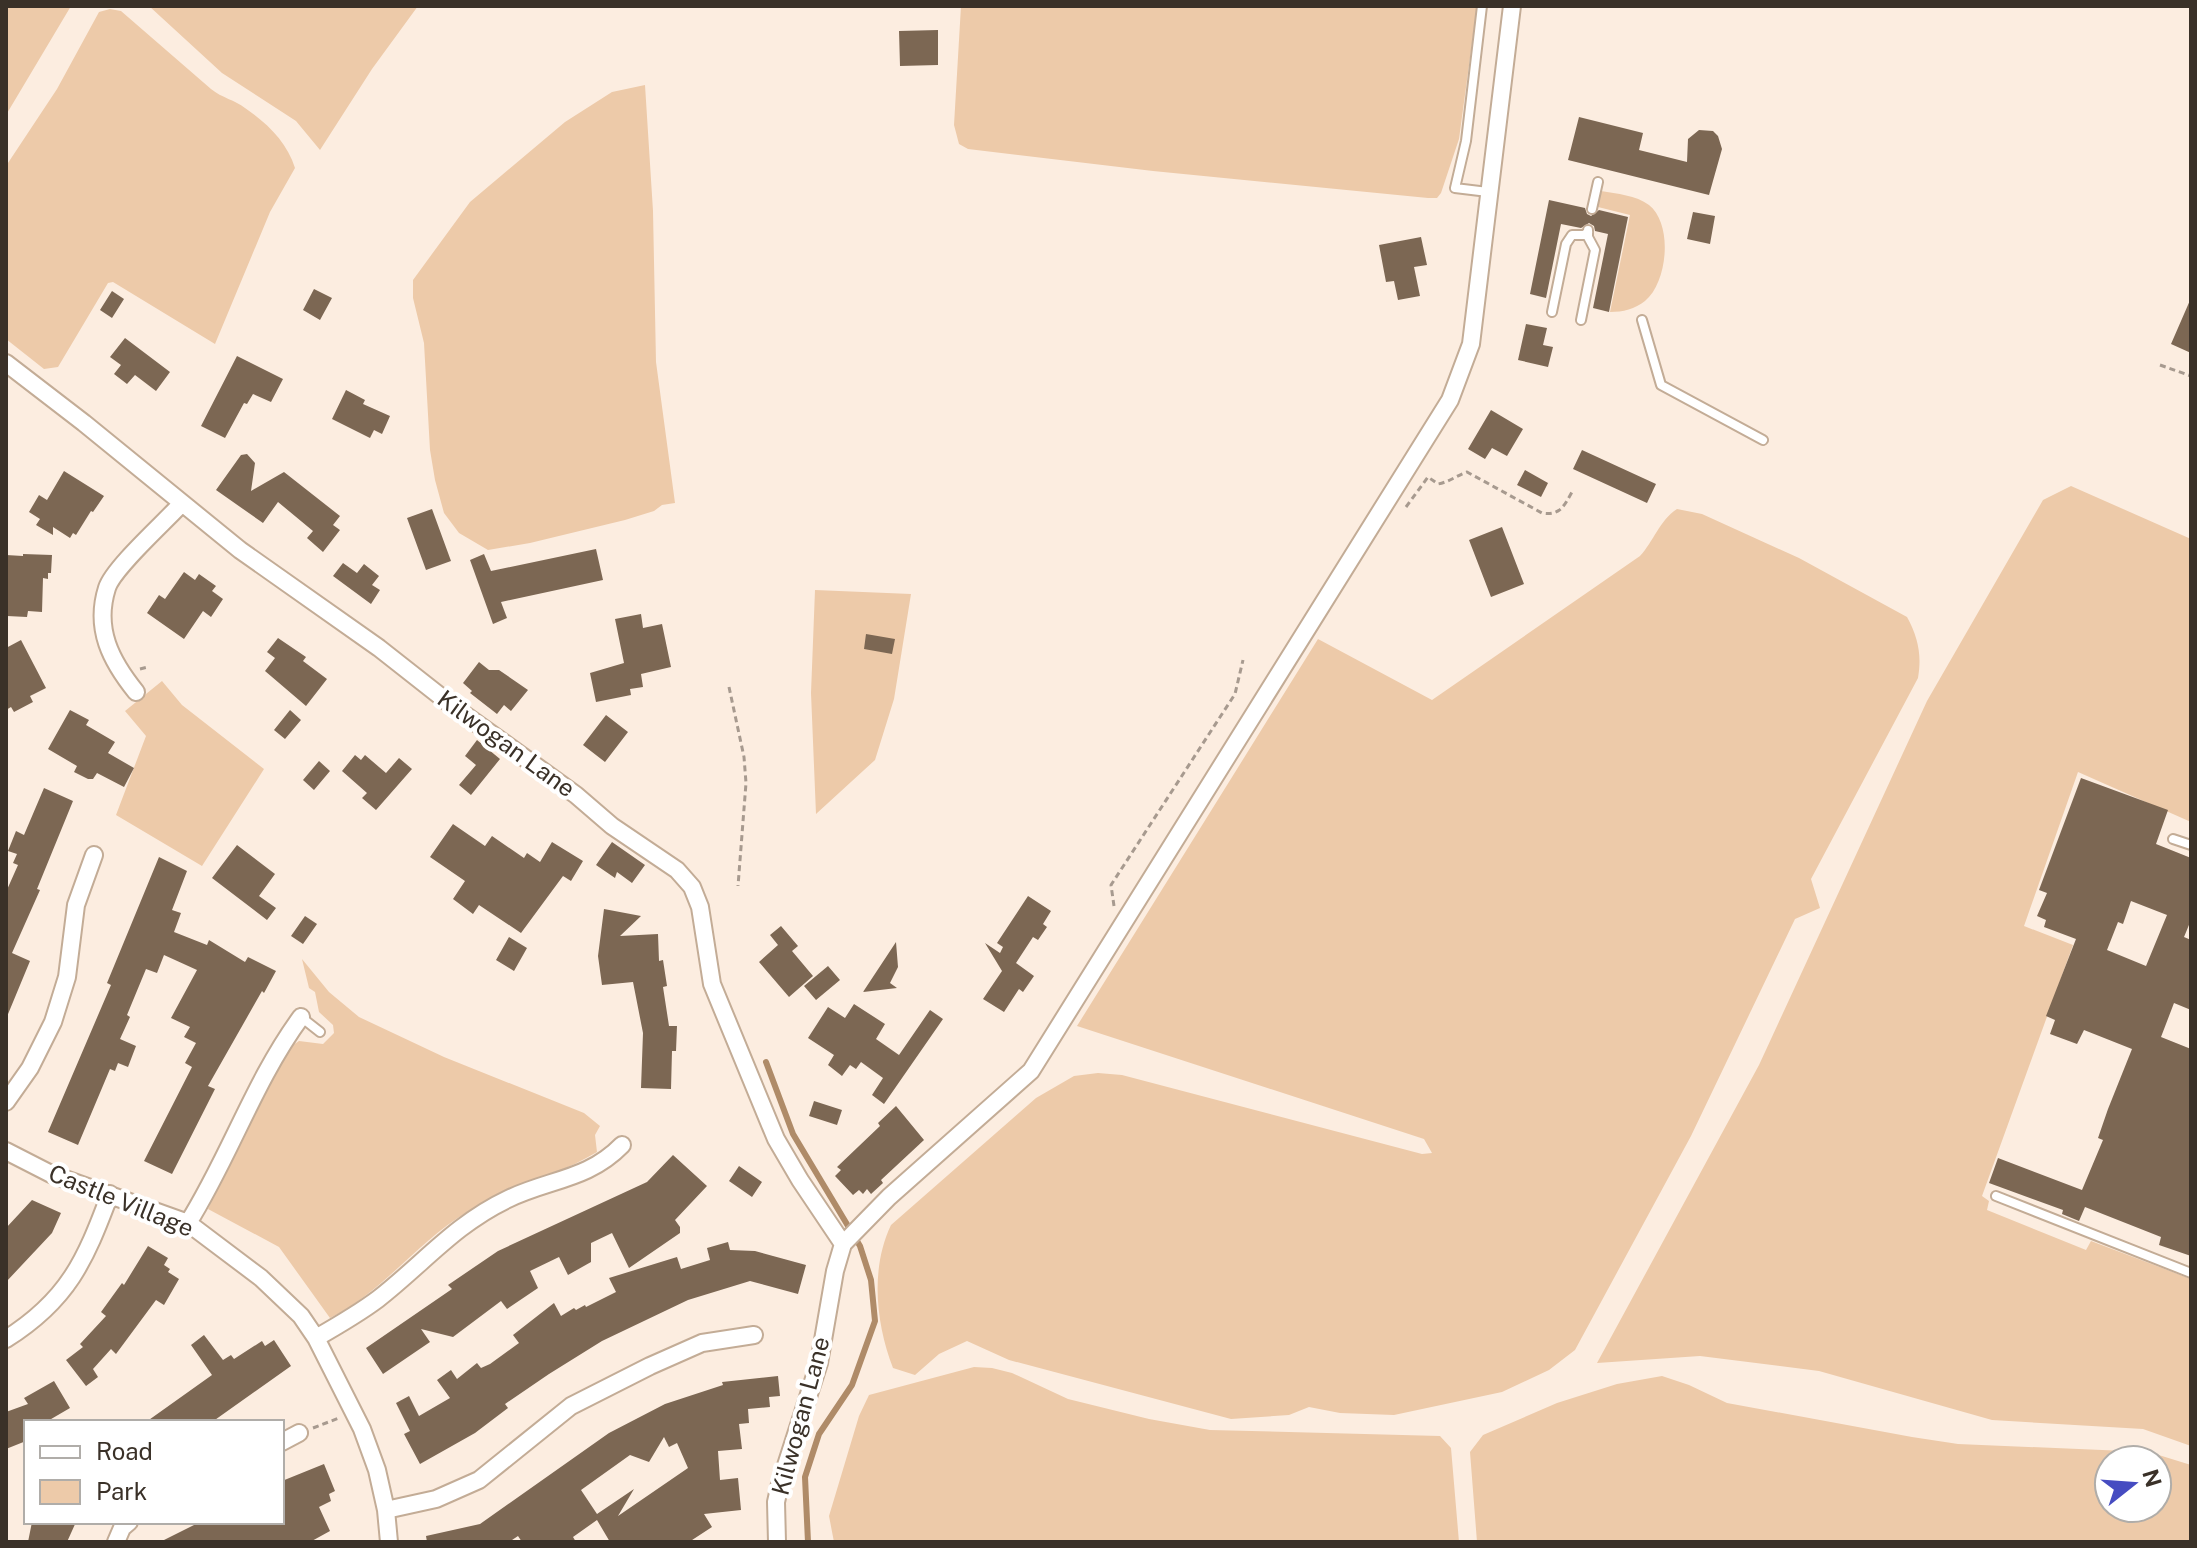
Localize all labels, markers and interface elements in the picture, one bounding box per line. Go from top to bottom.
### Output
street label: Kilwogan Lane [432,684,581,802]
street label: Castle Village [45,1158,198,1242]
street label: Kilwogan Lane [765,1333,835,1498]
legend [24,1420,284,1524]
text: Road [96,1437,153,1465]
north arrow [2093,1444,2173,1524]
text: N [2137,1466,2167,1490]
text: Park [96,1477,147,1505]

